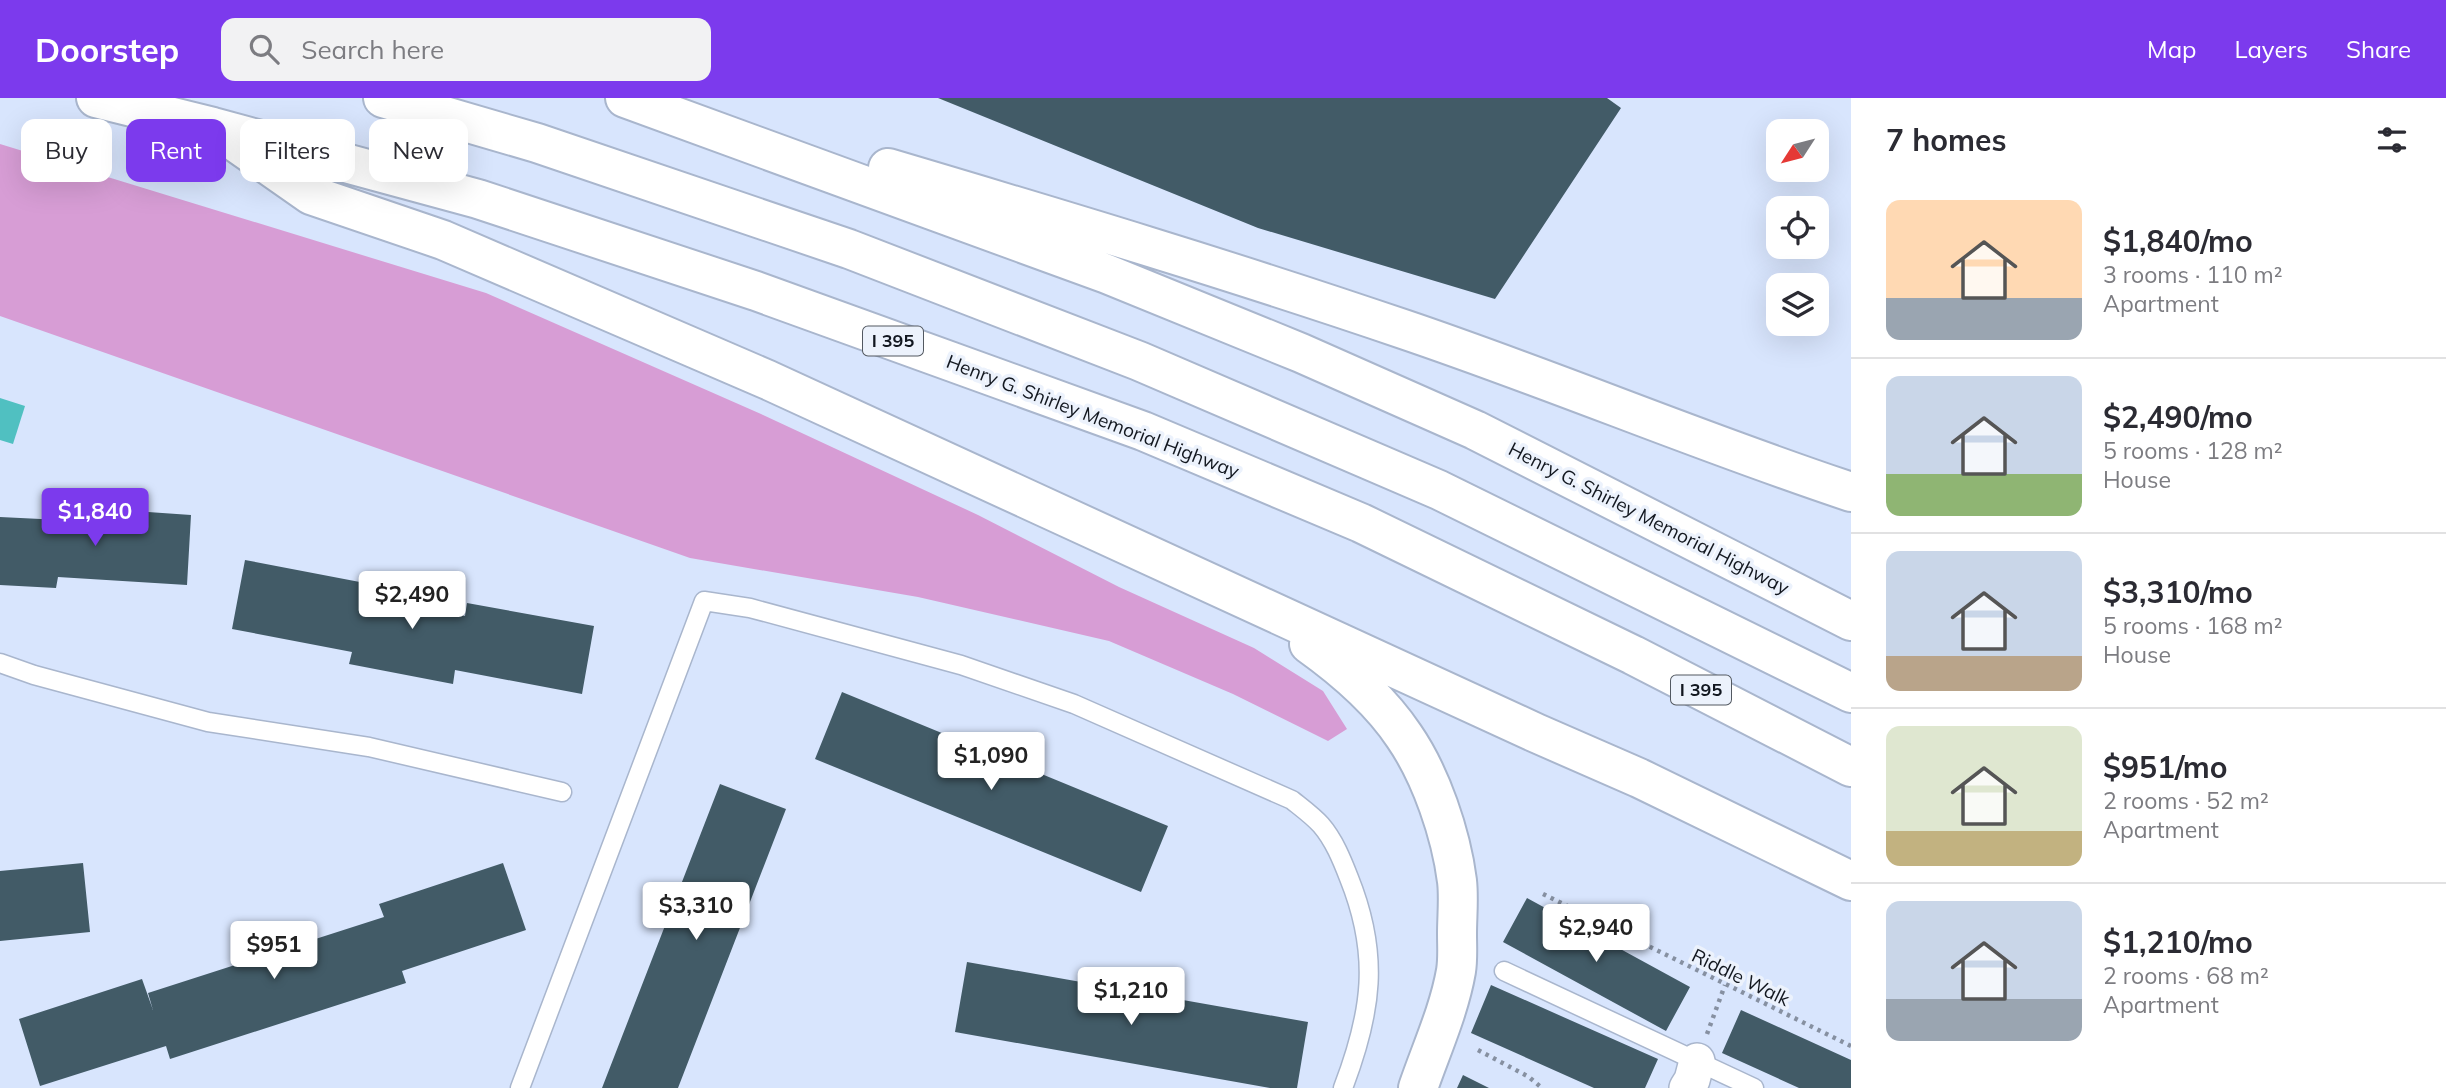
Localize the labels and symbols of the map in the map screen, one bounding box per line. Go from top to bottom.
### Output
north arrow [1766,119,1829,182]
road number: I 395 [863,327,923,356]
street label: Henry G. Shirley Memorial Highway [943,349,1243,483]
street label: Henry G. Shirley Memorial Highway [1505,437,1793,599]
pin: $1,840 [38,489,152,548]
pin: $2,490 [355,572,469,631]
road number: I 395 [1671,676,1731,704]
pin: $1,090 [934,732,1048,792]
pin: $3,310 [639,882,753,942]
pin: $2,940 [1539,904,1653,964]
pin: $951 [233,922,315,981]
street label: Riddle Walk [1688,943,1794,1011]
pin: $1,210 [1074,968,1188,1027]

